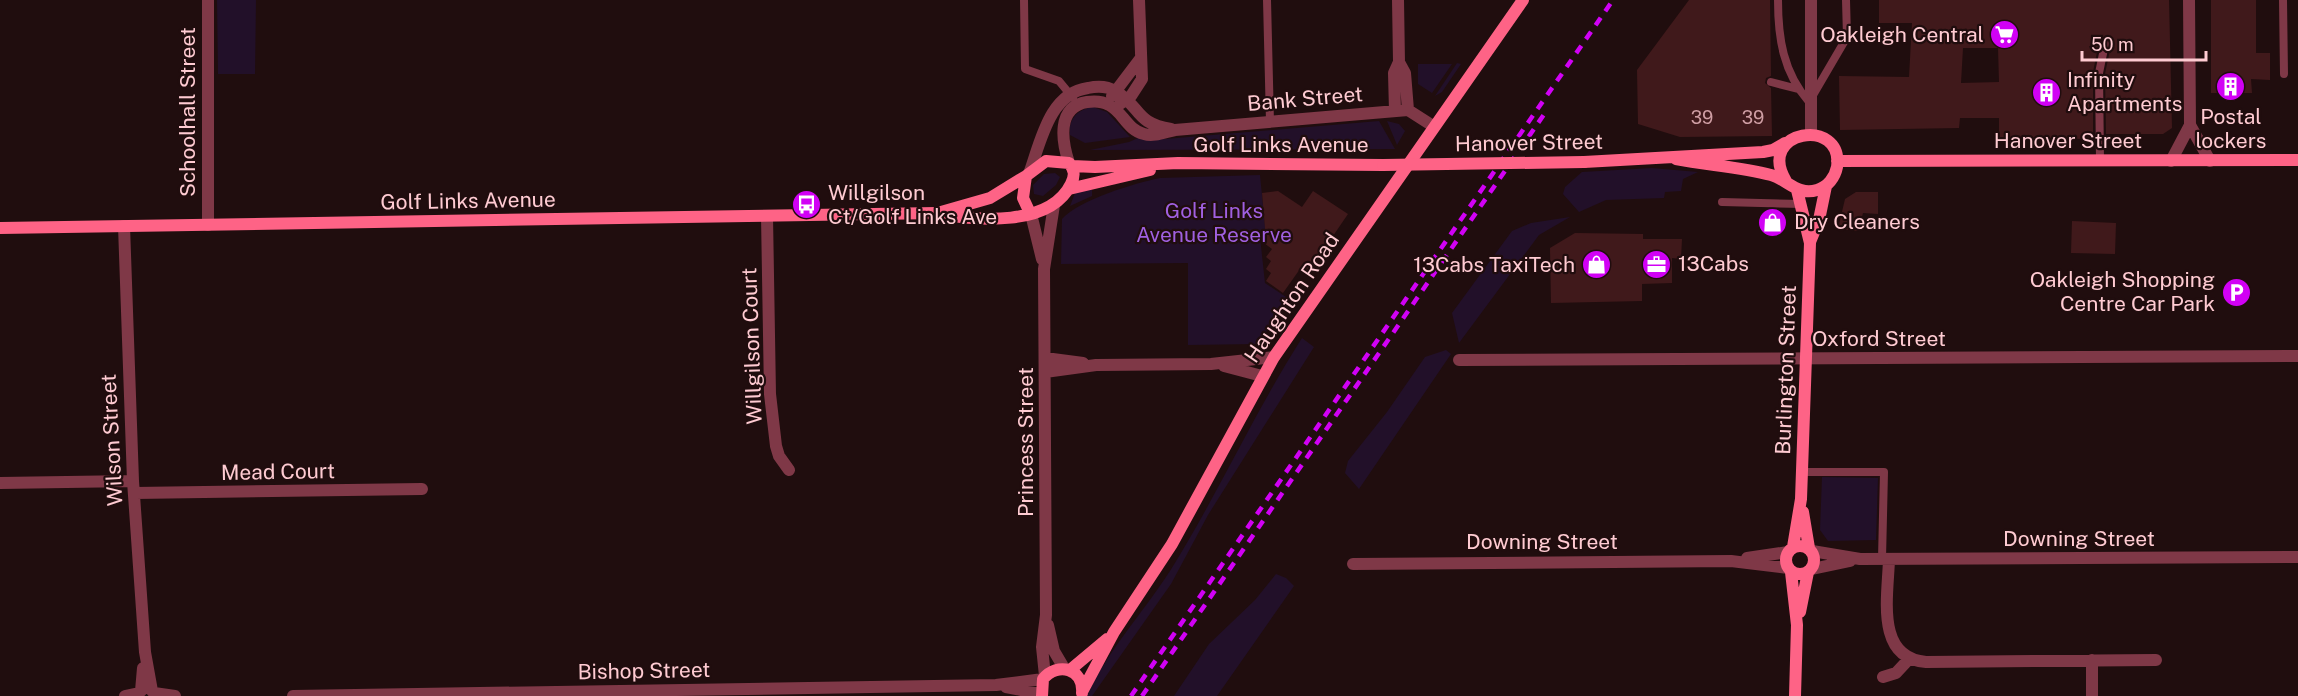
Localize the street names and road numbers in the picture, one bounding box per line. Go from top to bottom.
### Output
street label: Schoolhall Street [175,27,200,197]
street label: Bank Street [1246,81,1364,116]
street label: Hanover Street [1994,128,2142,153]
street label: Hanover Street [1455,129,1603,156]
street label: Golf Links Avenue [1193,132,1369,157]
street label: Golf Links Avenue [380,186,556,215]
street label: Haughton Road [1239,228,1344,367]
street label: Willgilson Court [736,267,767,425]
street label: Burlington Street [1770,285,1801,455]
street label: Oxford Street [1812,326,1946,351]
street label: Princess Street [1013,367,1038,517]
street label: Wilson Street [96,373,127,507]
street label: Mead Court [221,458,335,485]
street label: Downing Street [2003,526,2155,551]
street label: Downing Street [1466,529,1618,554]
street label: Bishop Street [577,657,711,684]

